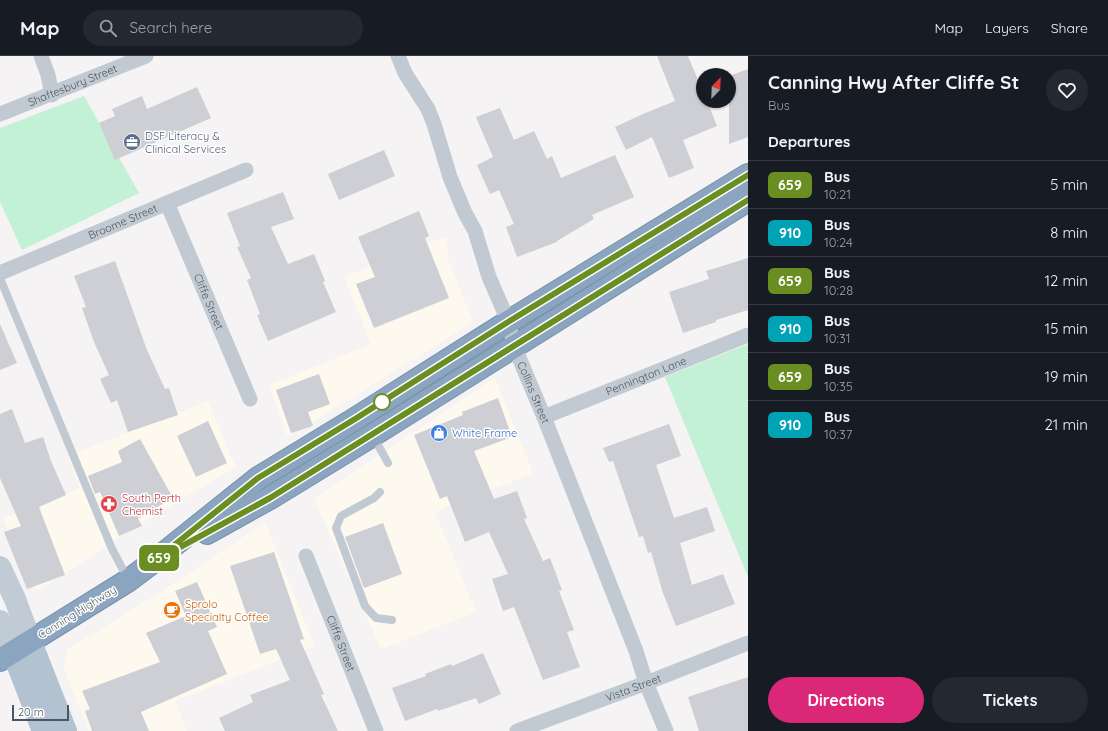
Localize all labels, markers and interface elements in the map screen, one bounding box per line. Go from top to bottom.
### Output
search box [83,10,363,46]
text: Map [20,16,59,40]
icon: search [97,17,119,39]
text: Search here [129,18,212,37]
text: Map [934,19,963,37]
text: Layers [985,19,1029,37]
text: Share [1051,19,1088,37]
street label: Shaftesbury Street [26,61,119,109]
north arrow [696,68,736,108]
map controls [696,68,736,108]
button: heart [1046,69,1088,111]
text: Canning Hwy After Cliffe St [768,70,1019,94]
text: Bus [768,97,790,113]
place label: DSF Literacy & Clinical Services [145,129,226,156]
office icon: DSF Literacy & Clinical Services [122,132,142,152]
text: Departures [768,132,850,151]
text: Bus [824,167,850,186]
text: 5 min [1050,175,1088,194]
text: 659 [778,176,802,194]
text: 10:21 [824,186,851,202]
street label: Broome Street [86,201,160,242]
text: Bus [824,215,850,234]
text: 8 min [1050,223,1088,242]
text: 910 [779,224,801,242]
text: 10:24 [824,234,853,250]
text: Bus [824,263,850,282]
street label: Cliffe Street [191,271,227,332]
text: 12 min [1044,271,1088,290]
text: 659 [778,272,802,290]
text: 10:28 [824,282,853,298]
text: Bus [824,311,850,330]
text: 15 min [1045,319,1088,338]
text: 910 [779,320,801,338]
text: 10:31 [824,330,851,346]
street label: Pennington Lane [604,353,688,398]
street label: Collins Street [514,359,553,426]
text: Bus [824,359,850,378]
text: 19 min [1044,367,1088,386]
text: 659 [778,368,802,386]
text: 10:35 [824,378,853,394]
unlabelled marker [373,393,391,411]
text: Bus [824,407,850,426]
text: 21 min [1044,415,1088,434]
text: 910 [779,416,801,434]
shop icon: White Frame [429,423,449,443]
place label: White Frame [452,426,517,440]
text: 10:37 [824,426,852,442]
place label: South Perth Chemist [122,491,181,518]
pharmacy icon: South Perth Chemist [99,494,119,514]
line badge: 659 [136,545,182,571]
text: 659 [147,549,171,567]
street label: Canning Highway [35,582,119,642]
place label: Sprolo Specialty Coffee [185,597,268,624]
cafe icon: Sprolo Specialty Coffee [162,600,182,620]
street label: Cliffe Street [323,613,359,674]
street label: Vista Street [603,671,663,704]
button: Directions [768,677,924,723]
button: Tickets [932,677,1088,723]
scale bar [12,703,69,722]
text: 20 m [18,705,44,719]

